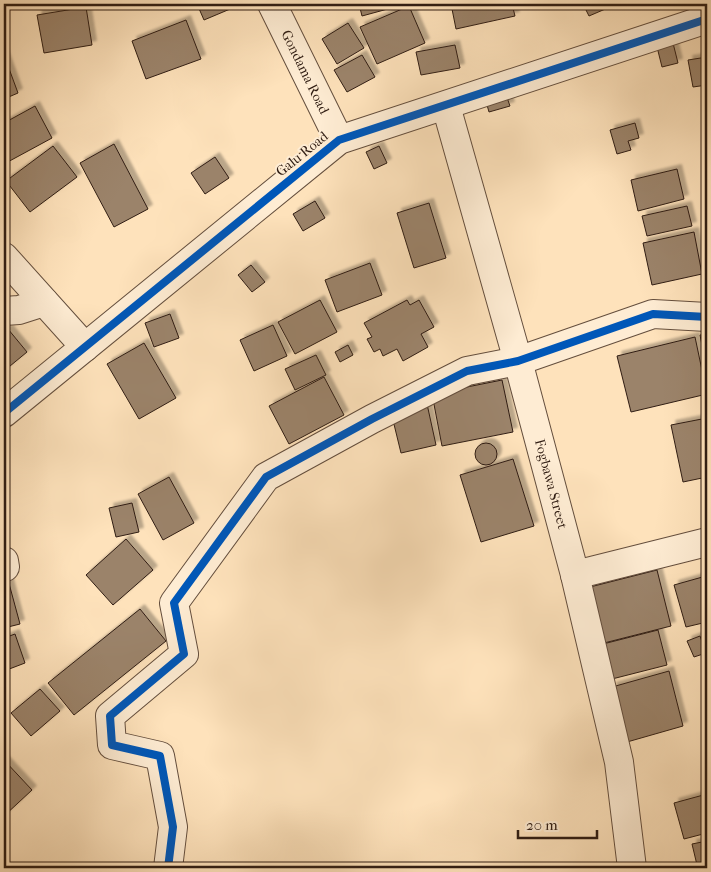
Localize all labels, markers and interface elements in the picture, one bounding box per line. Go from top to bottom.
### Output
street label: Gondama Road [277,27,333,117]
street label: Galu Road [272,128,332,180]
street label: Fogbawa Street [531,437,571,531]
scale bar [518,807,597,839]
text: 20 m [526,816,558,834]

